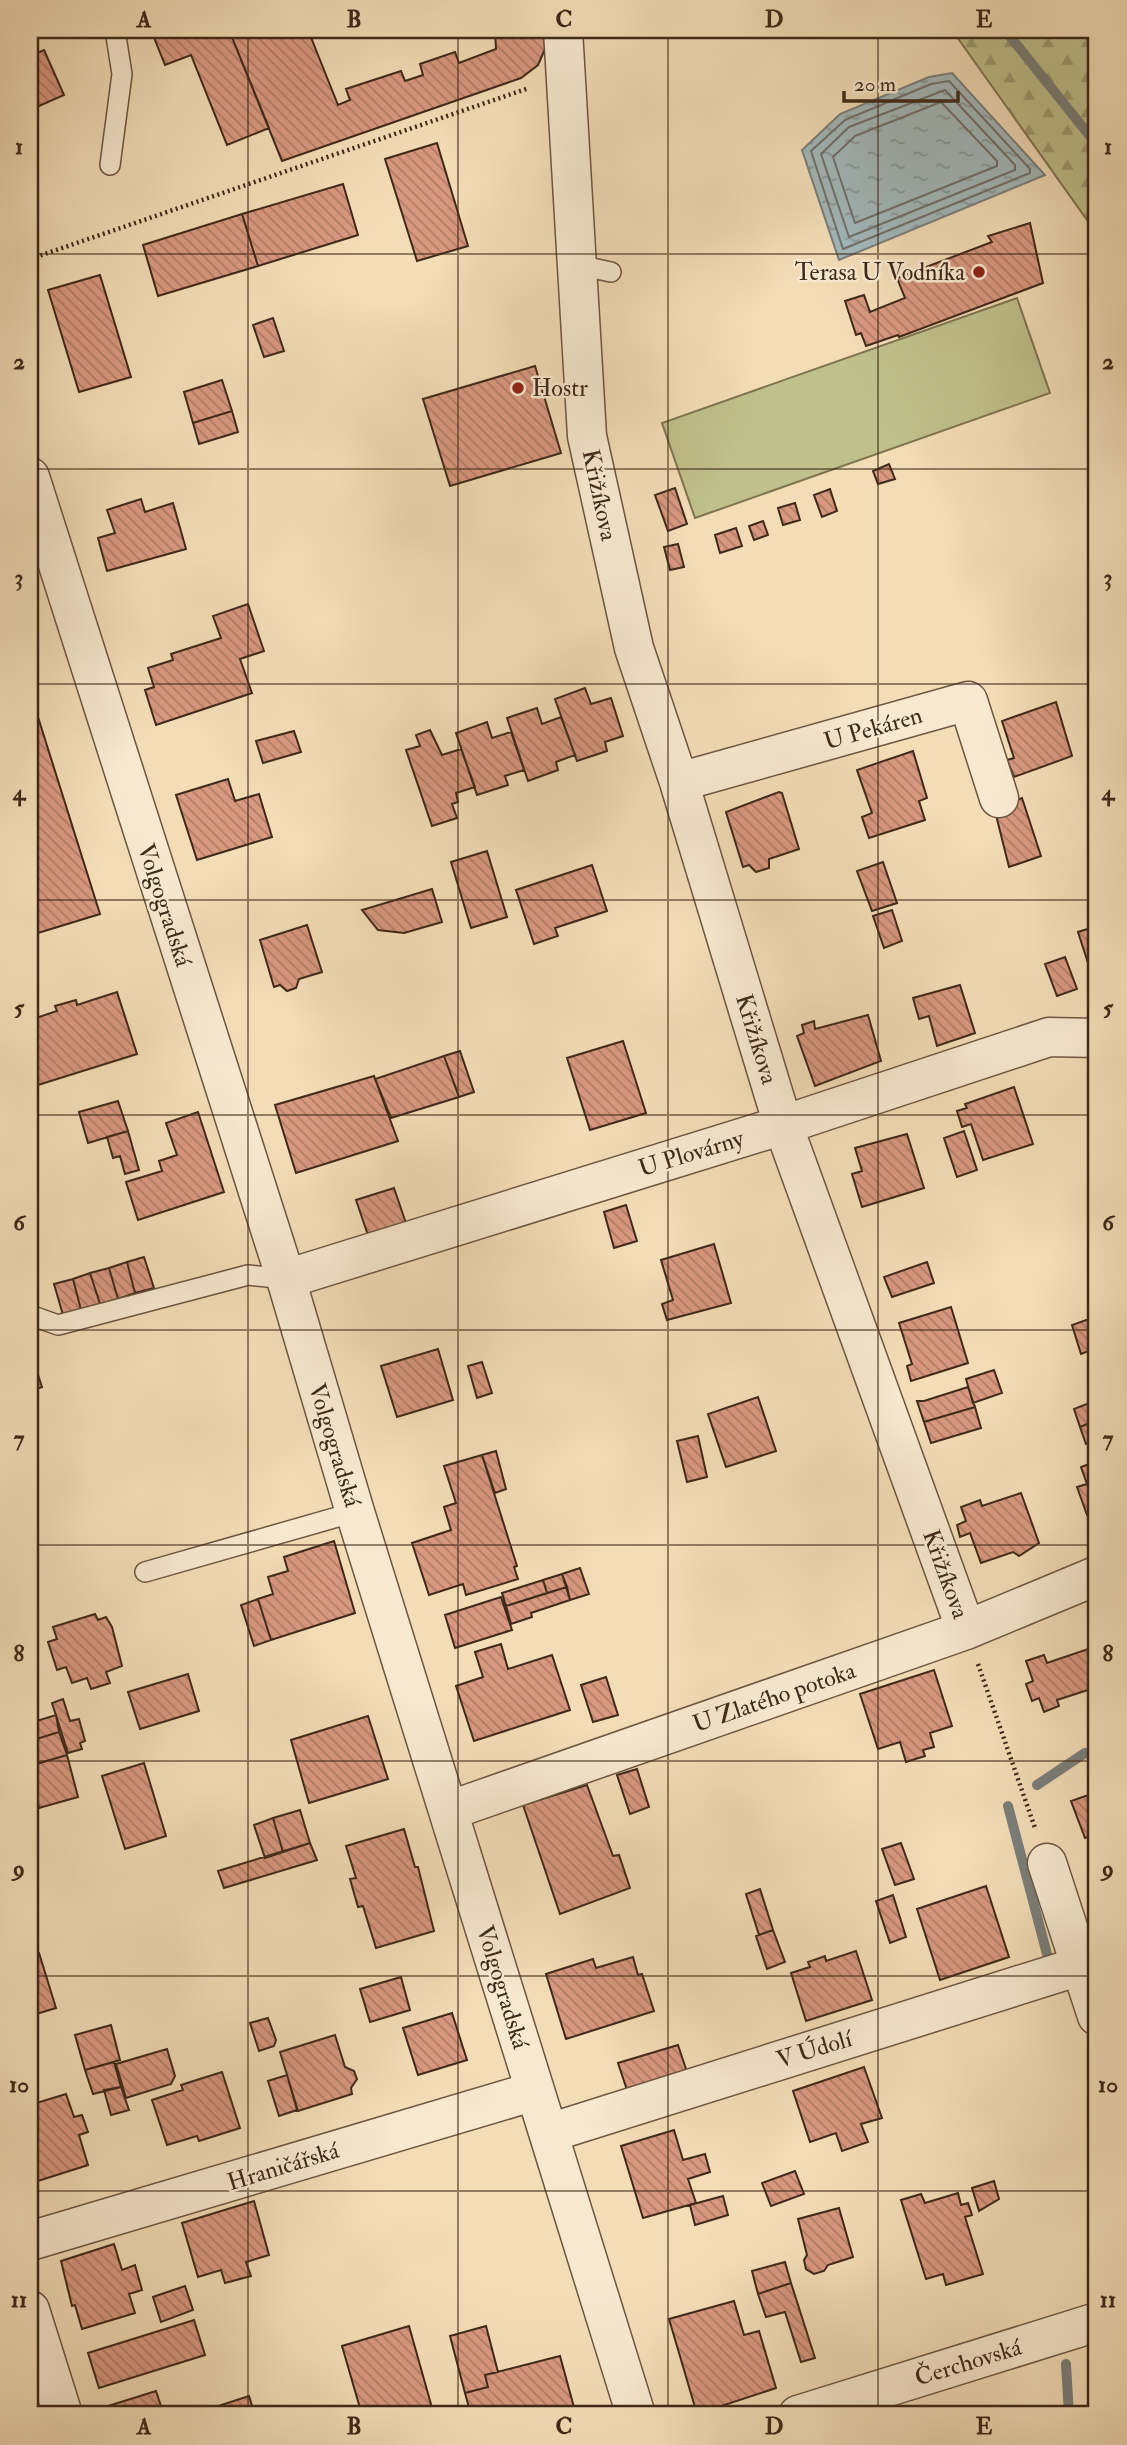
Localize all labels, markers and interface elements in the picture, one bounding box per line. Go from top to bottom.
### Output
text: A [136,5,152,34]
text: B [346,5,362,34]
text: C [556,5,572,34]
text: D [765,5,783,34]
text: E [976,5,993,34]
scale bar [844,60,957,104]
text: 20 m [854,71,896,98]
text: 1 [15,132,23,161]
text: 1 [1104,132,1112,161]
place label: Terasa U Vodníka [795,257,966,288]
marker: Terasa U Vodníka [971,264,987,280]
text: 2 [13,347,25,376]
text: 2 [1102,347,1114,376]
place label: Hostr [532,373,588,404]
marker: Hostr [510,380,526,396]
street label: Křižíkova [575,447,625,545]
text: 3 [15,563,23,592]
text: 3 [1104,563,1112,592]
street label: U Pekáren [820,700,926,757]
text: 4 [12,778,27,807]
text: 4 [1101,778,1116,807]
street label: Volgogradská [130,840,199,972]
street label: Křižíkova [728,990,785,1089]
text: 5 [14,993,25,1022]
text: 5 [1103,993,1114,1022]
street label: U Plovárny [635,1123,748,1184]
text: 6 [13,1208,27,1237]
text: 6 [1102,1208,1116,1237]
street label: Volgogradská [301,1380,368,1512]
text: 7 [14,1424,25,1453]
text: 7 [1103,1424,1114,1453]
street label: Křižíkova [915,1525,976,1624]
text: 8 [14,1639,25,1668]
text: 8 [1103,1639,1114,1668]
street label: U Zlatého potoka [689,1655,861,1740]
text: 9 [11,1854,25,1883]
text: 9 [1100,1854,1114,1883]
street label: Volgogradská [469,1922,536,2054]
street label: V Údolí [772,2022,857,2076]
text: 10 [9,2070,29,2099]
text: 10 [1098,2070,1118,2099]
street label: Hraničářská [224,2135,344,2198]
text: 11 [11,2285,27,2314]
text: 11 [1100,2285,1116,2314]
street label: Čerchovská [911,2330,1026,2393]
text: A [136,2412,152,2441]
text: B [346,2412,362,2441]
text: C [556,2412,572,2441]
text: D [765,2412,783,2441]
text: E [976,2412,993,2441]

